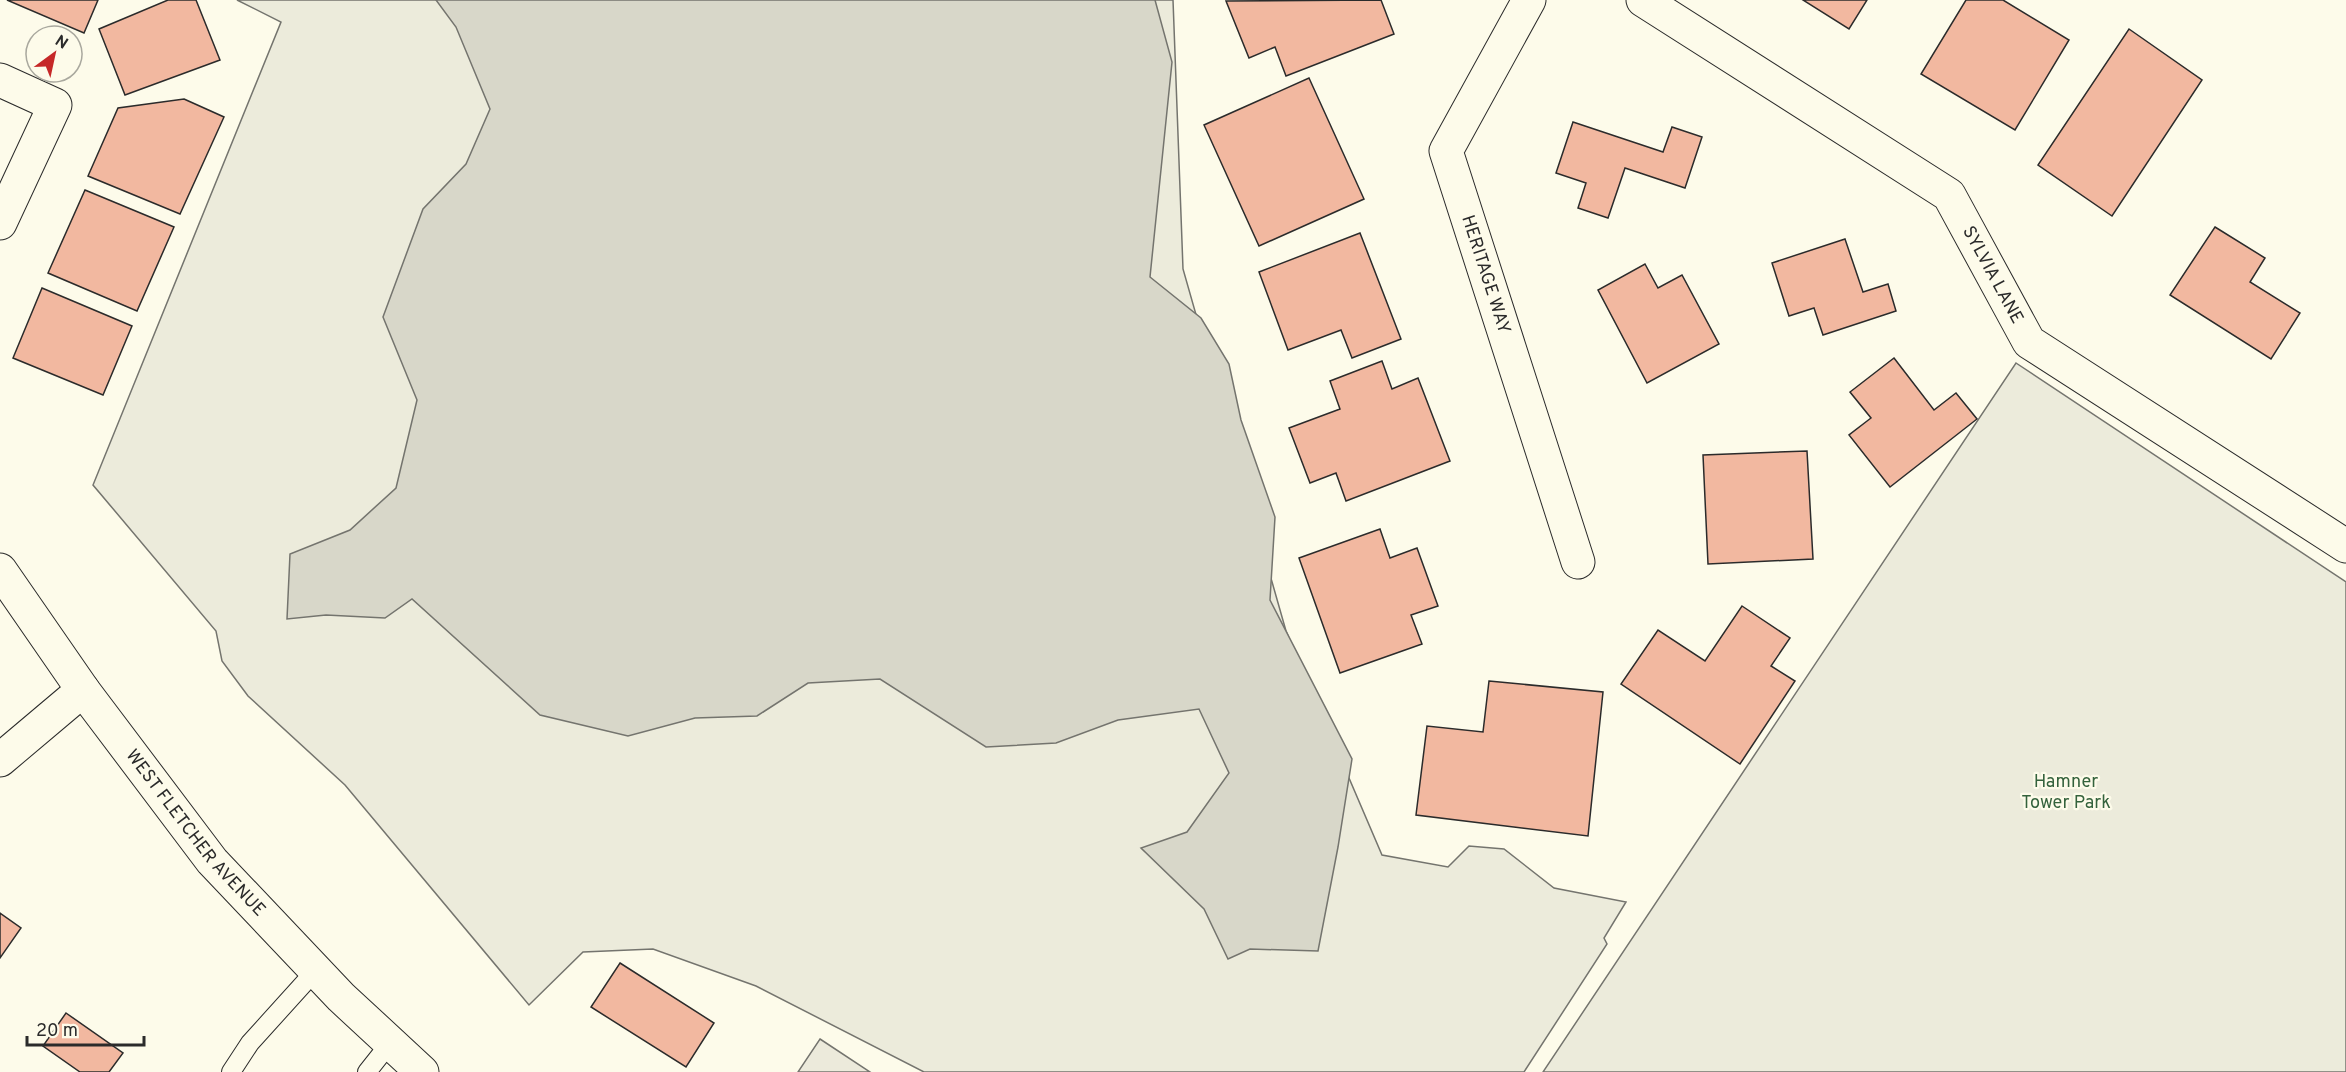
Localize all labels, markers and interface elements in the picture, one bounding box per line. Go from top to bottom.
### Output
north arrow [24,24,84,84]
text: N [51,32,71,55]
street label: HERITAGE WAY [1456,212,1516,337]
street label: SYLVIA LANE [1957,222,2028,328]
street label: WEST FLETCHER AVENUE [120,745,270,922]
park label: Hamner Tower Park [2021,771,2111,815]
scale bar [27,1009,144,1047]
text: 20 m [36,1020,78,1043]

